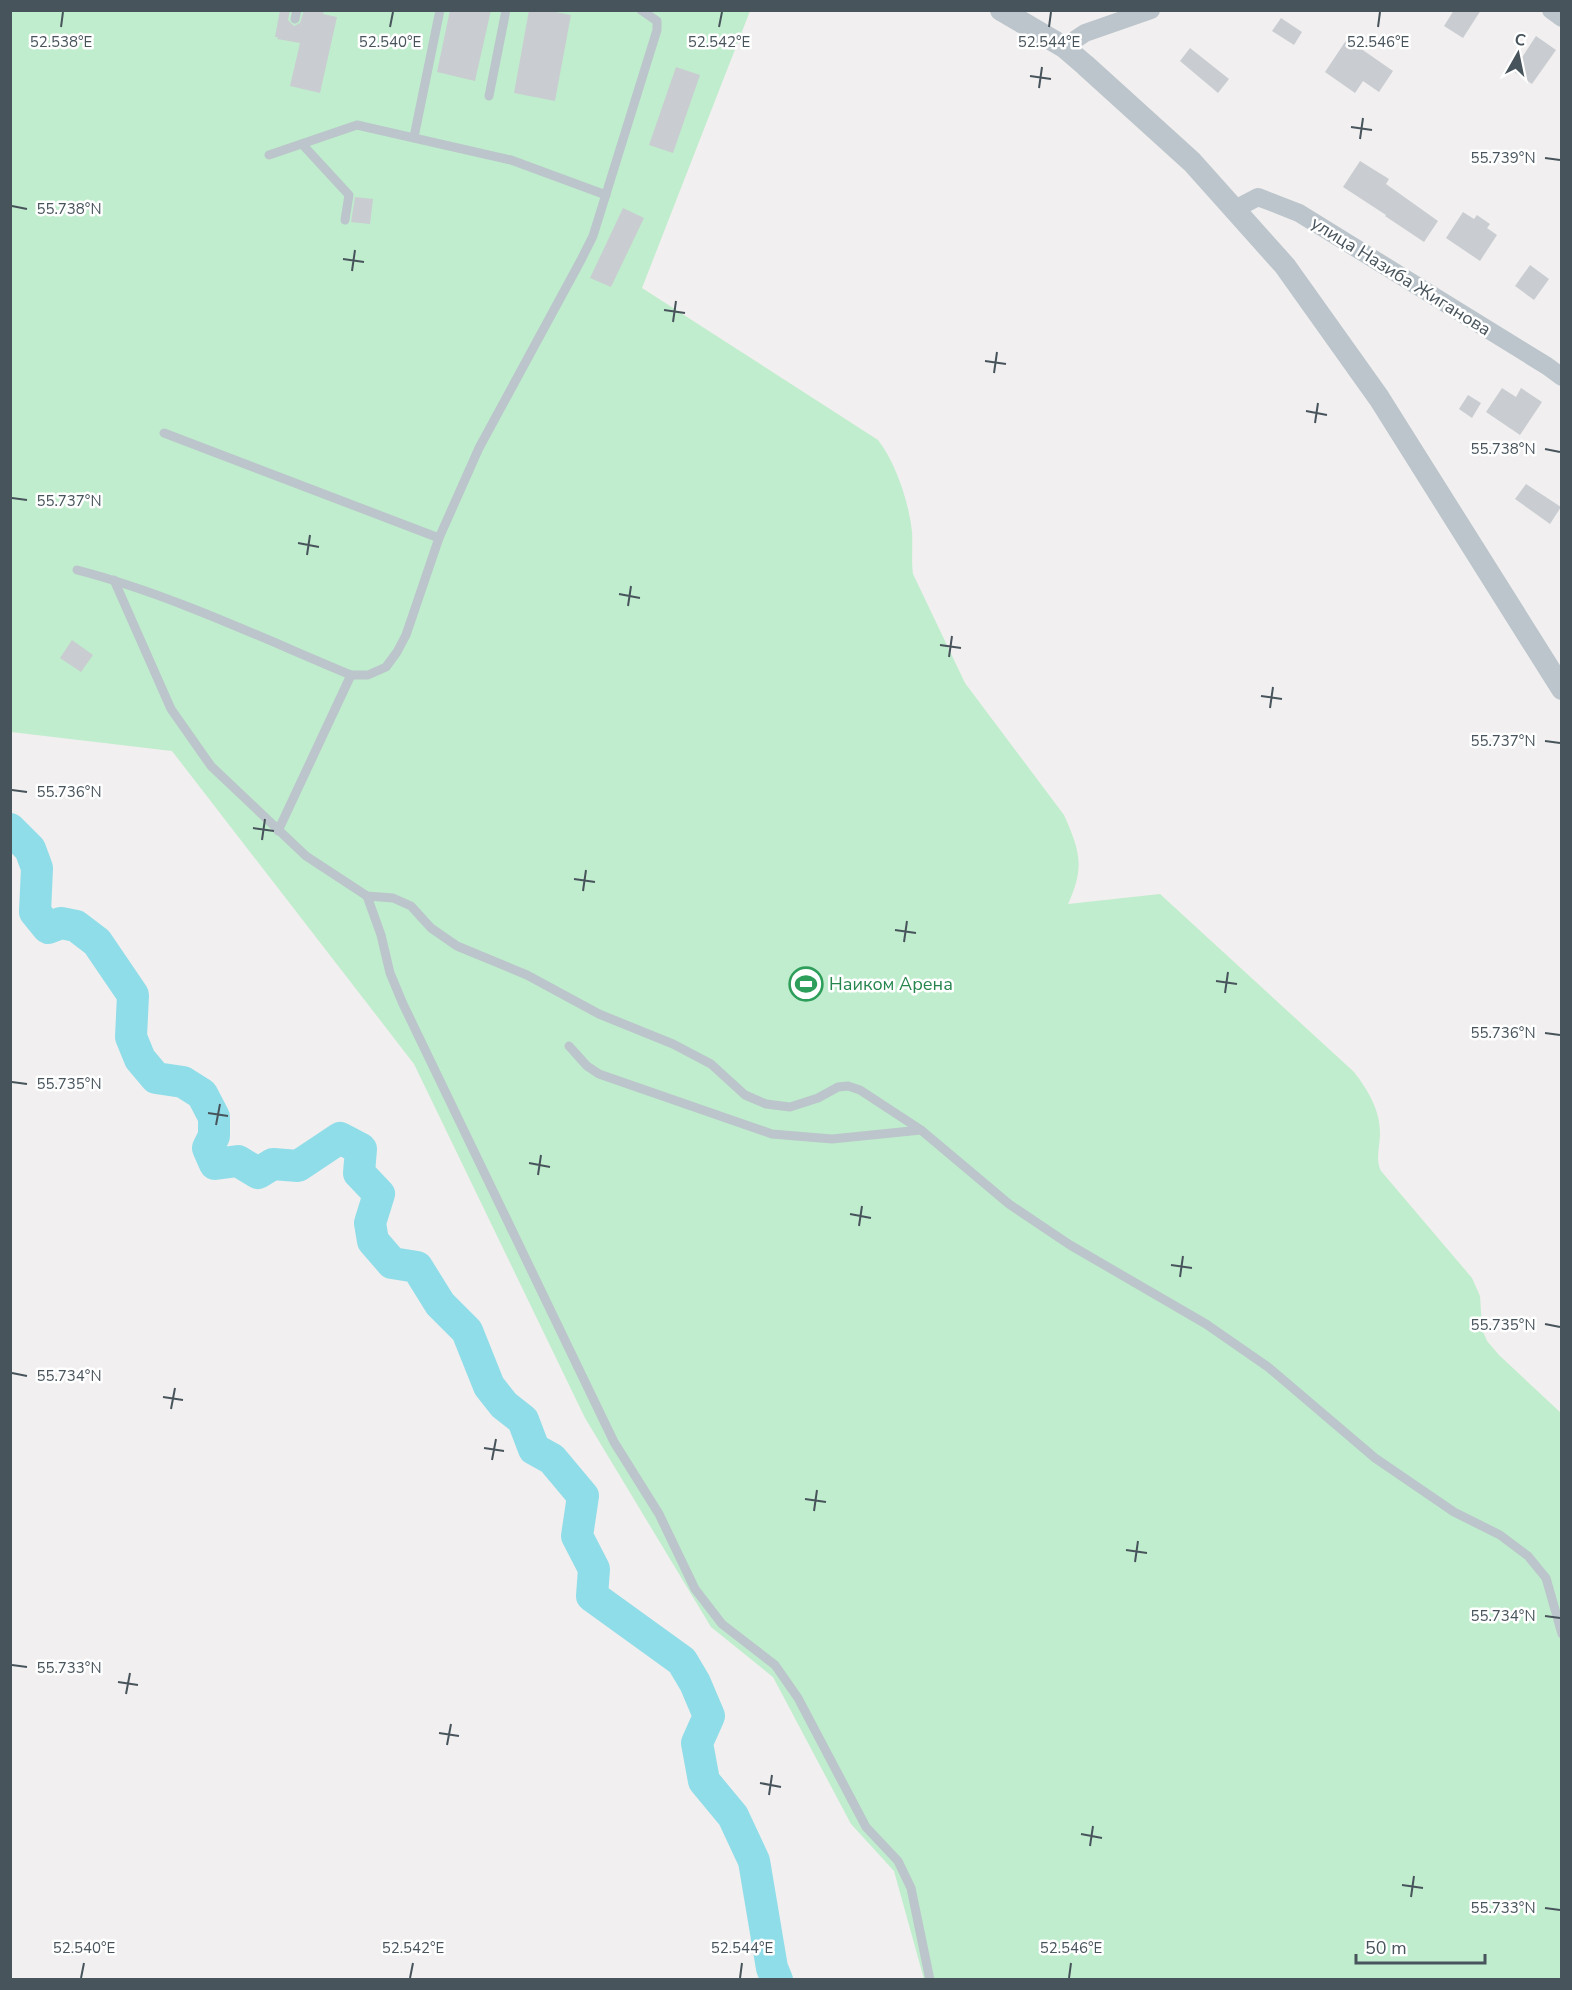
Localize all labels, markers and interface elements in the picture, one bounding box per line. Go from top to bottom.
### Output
north arrow [1488,24,1548,84]
text: С [1513,28,1527,52]
text: 52.538°E [30,32,92,52]
text: 52.540°E [359,32,421,52]
text: 52.542°E [688,32,750,52]
text: 52.544°E [1018,32,1080,52]
text: 52.546°E [1347,32,1409,52]
text: 55.739°N [1470,148,1536,168]
text: 55.738°N [36,199,102,219]
street label: улица Назиба Жиганова [1306,211,1496,341]
text: 55.738°N [1470,439,1536,459]
text: 55.737°N [36,491,102,511]
text: 55.737°N [1470,731,1536,751]
text: 55.736°N [36,782,102,802]
sports icon: Наиком Арена [788,966,824,1002]
place label: Наиком Арена [829,972,953,996]
text: 55.736°N [1470,1023,1536,1043]
text: 55.735°N [36,1074,102,1094]
text: 55.735°N [1470,1315,1536,1335]
text: 55.734°N [36,1366,102,1386]
text: 55.734°N [1470,1606,1536,1626]
text: 55.733°N [36,1658,102,1678]
text: 55.733°N [1470,1898,1536,1918]
scale bar [1356,1927,1485,1965]
text: 50 m [1365,1936,1407,1960]
text: 52.540°E [53,1938,115,1958]
text: 52.542°E [382,1938,444,1958]
text: 52.544°E [711,1938,773,1958]
text: 52.546°E [1040,1938,1102,1958]

